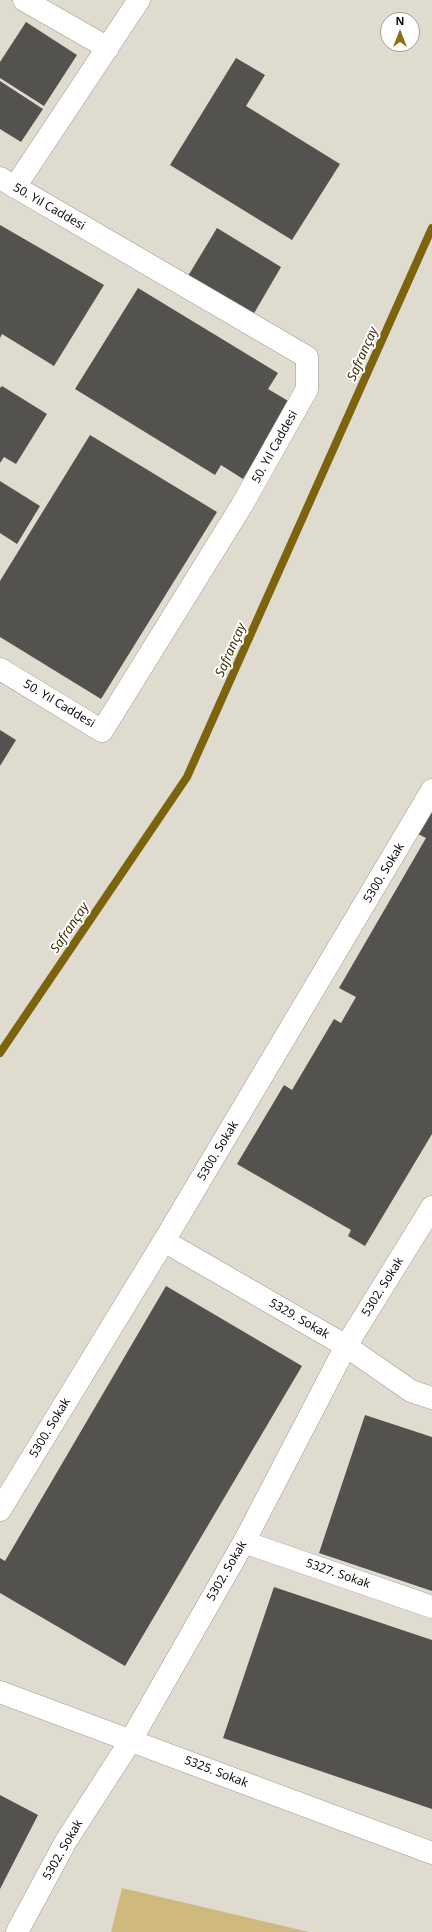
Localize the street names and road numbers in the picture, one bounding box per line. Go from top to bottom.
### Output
street label: 50. Yıl Caddesi [10,181,88,233]
street label: 50. Yıl Caddesi [249,408,301,486]
street label: 50. Yıl Caddesi [21,677,97,731]
street label: 5300. Sokak [361,840,407,906]
street label: 5300. Sokak [195,1118,241,1184]
street label: 5302. Sokak [359,1255,407,1319]
street label: 5329. Sokak [266,1296,332,1342]
street label: 5300. Sokak [27,1395,73,1461]
street label: 5302. Sokak [204,1538,250,1604]
street label: 5327. Sokak [304,1556,372,1592]
street label: 5325. Sokak [182,1753,250,1791]
street label: 5302. Sokak [40,1817,86,1883]

